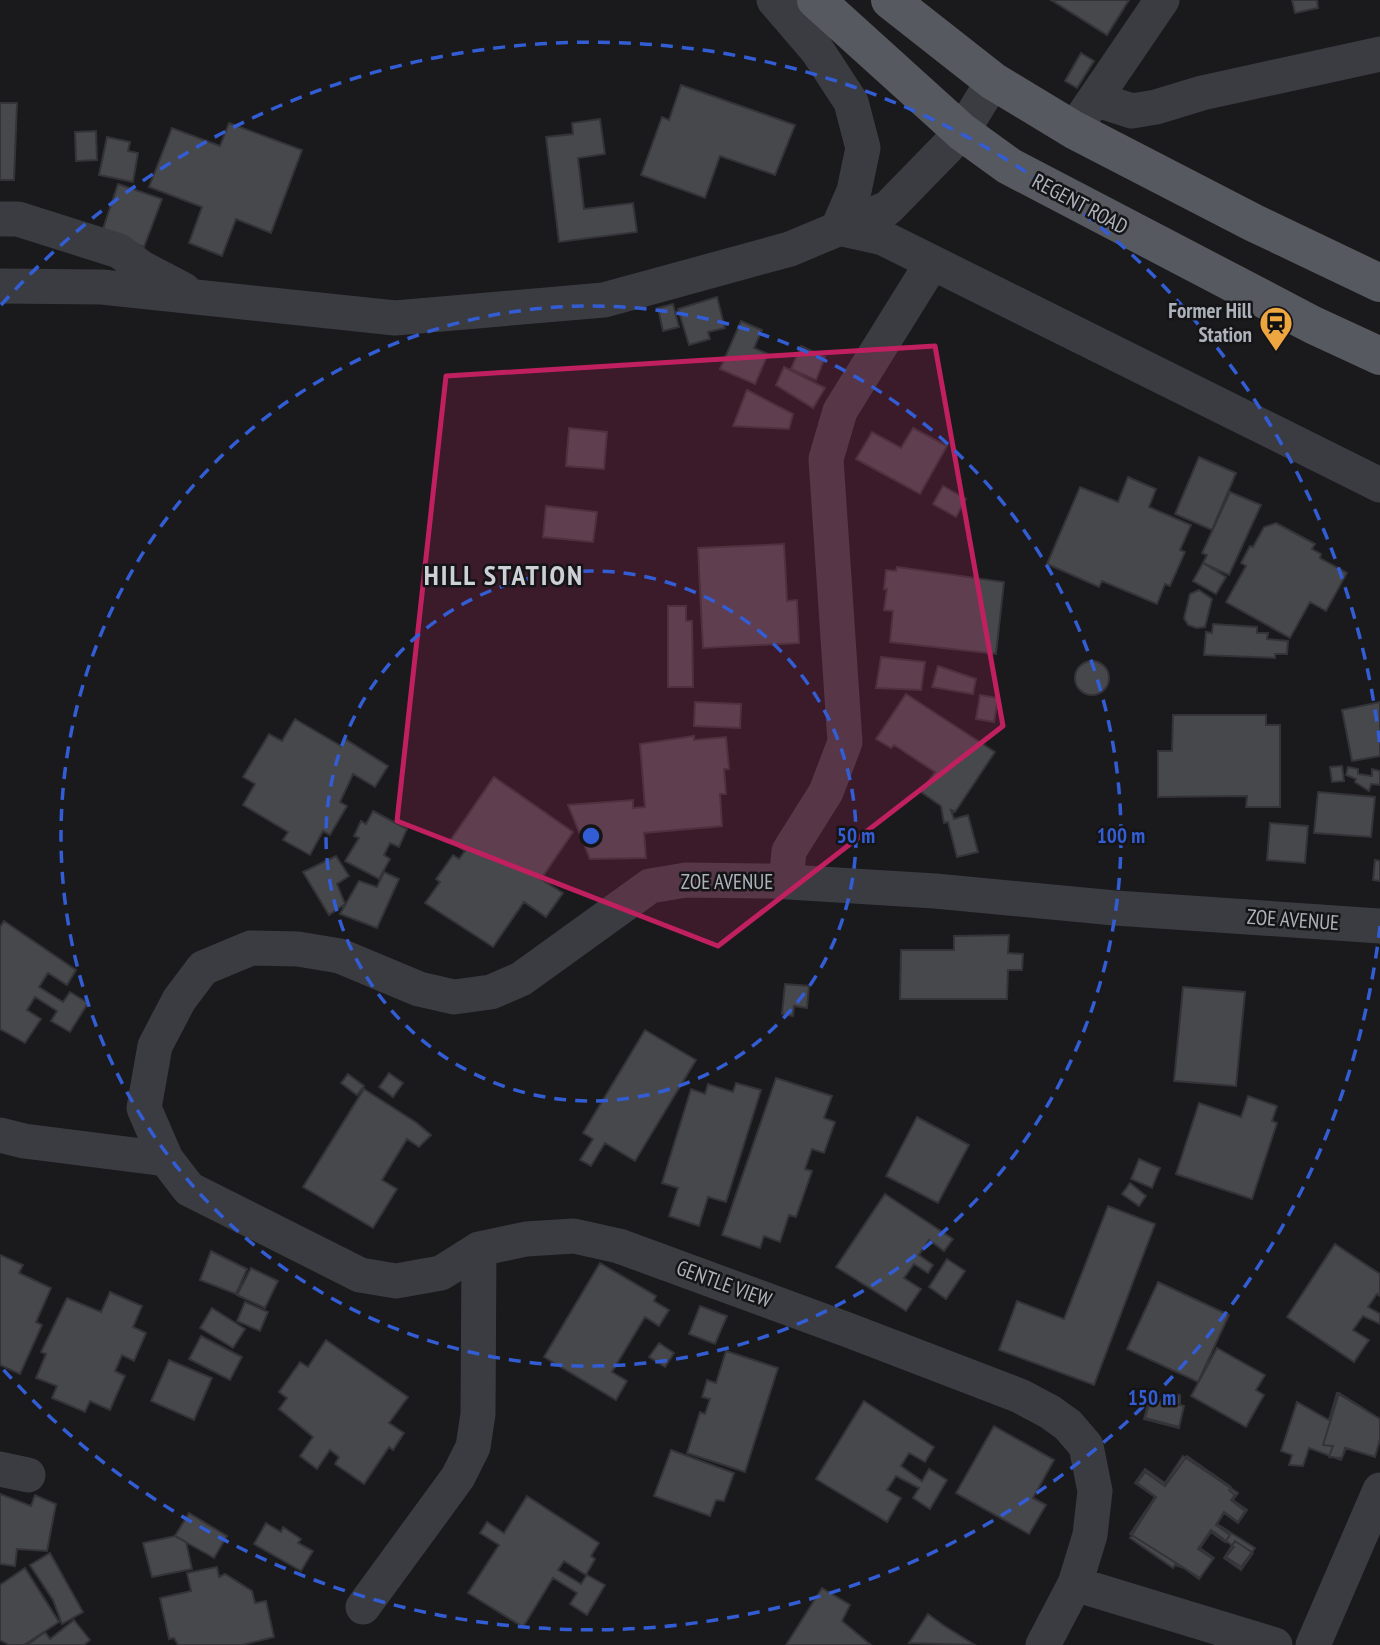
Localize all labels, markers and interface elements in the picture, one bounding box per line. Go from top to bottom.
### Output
street label: REGENT ROAD [1028,167,1133,240]
place label: Former Hill Station [1168,297,1253,348]
station icon: Former Hill Station [1257,304,1295,353]
district label: HILL STATION [424,556,584,593]
text: 50 m [837,822,875,849]
text: 100 m [1097,822,1145,849]
centre of rings [579,824,603,848]
street label: ZOE AVENUE [681,868,773,895]
street label: ZOE AVENUE [1246,903,1340,936]
street label: GENTLE VIEW [673,1254,776,1313]
text: 150 m [1128,1384,1176,1411]

